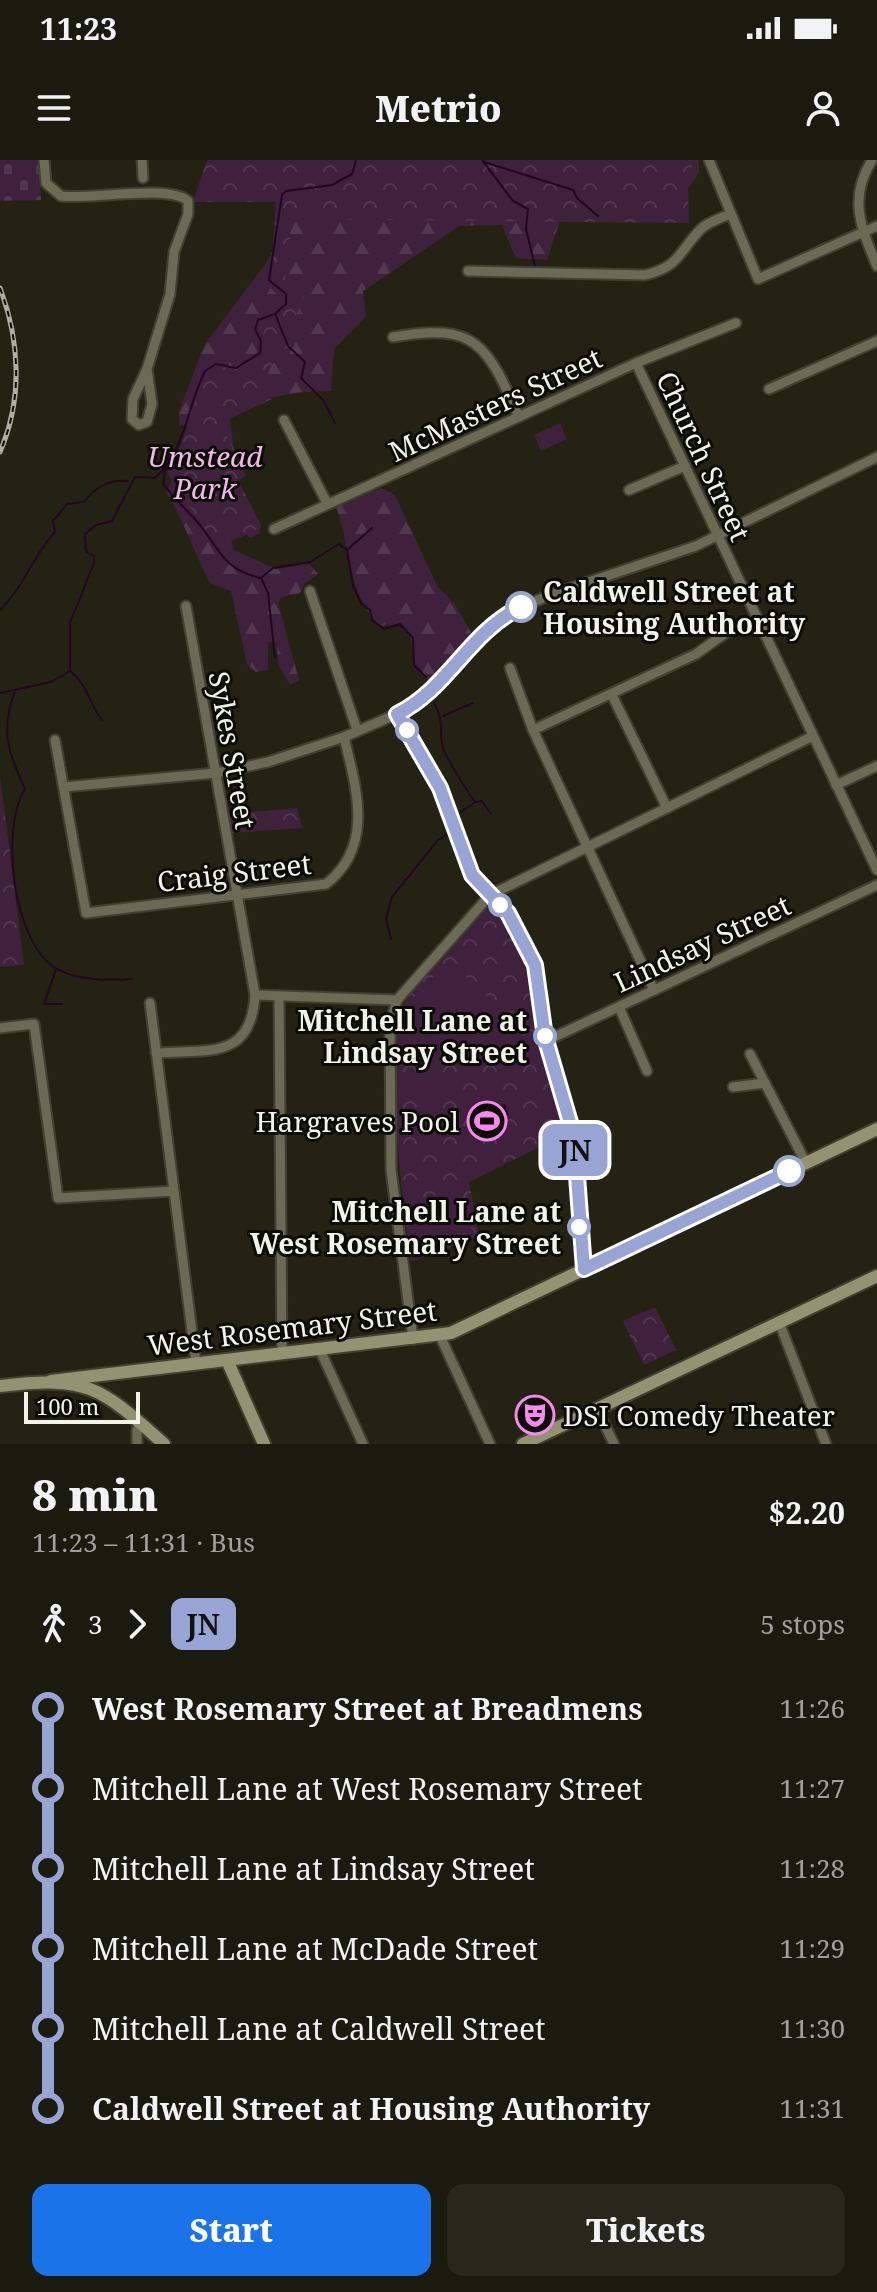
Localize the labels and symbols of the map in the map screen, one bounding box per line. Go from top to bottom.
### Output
street label: McMasters Street [382,338,608,470]
street label: Church Street [648,365,760,547]
park label: Umstead Park [147,437,263,507]
place label: Caldwell Street at Housing Authority [543,572,806,642]
marker: Caldwell Street at Housing Authority [506,592,536,622]
street label: Sykes Street [200,668,266,832]
unlabelled marker [396,719,418,741]
street label: Craig Street [155,844,313,900]
street label: Lindsay Street [608,885,797,1001]
unlabelled marker [489,894,511,916]
place label: Mitchell Lane at Lindsay Street [297,1001,527,1071]
marker: Mitchell Lane at Lindsay Street [534,1025,556,1047]
sports icon: Hargraves Pool [466,1100,508,1142]
place label: Hargraves Pool [255,1102,459,1140]
line badge: JN [539,1124,611,1176]
unlabelled marker [774,1156,804,1186]
place label: Mitchell Lane at West Rosemary Street [250,1192,561,1262]
marker: Mitchell Lane at West Rosemary Street [568,1216,590,1238]
street label: West Rosemary Street [145,1290,439,1364]
scale bar [24,1388,140,1424]
theatre icon: DSI Comedy Theater [514,1394,556,1436]
place label: DSI Comedy Theater [563,1396,835,1434]

